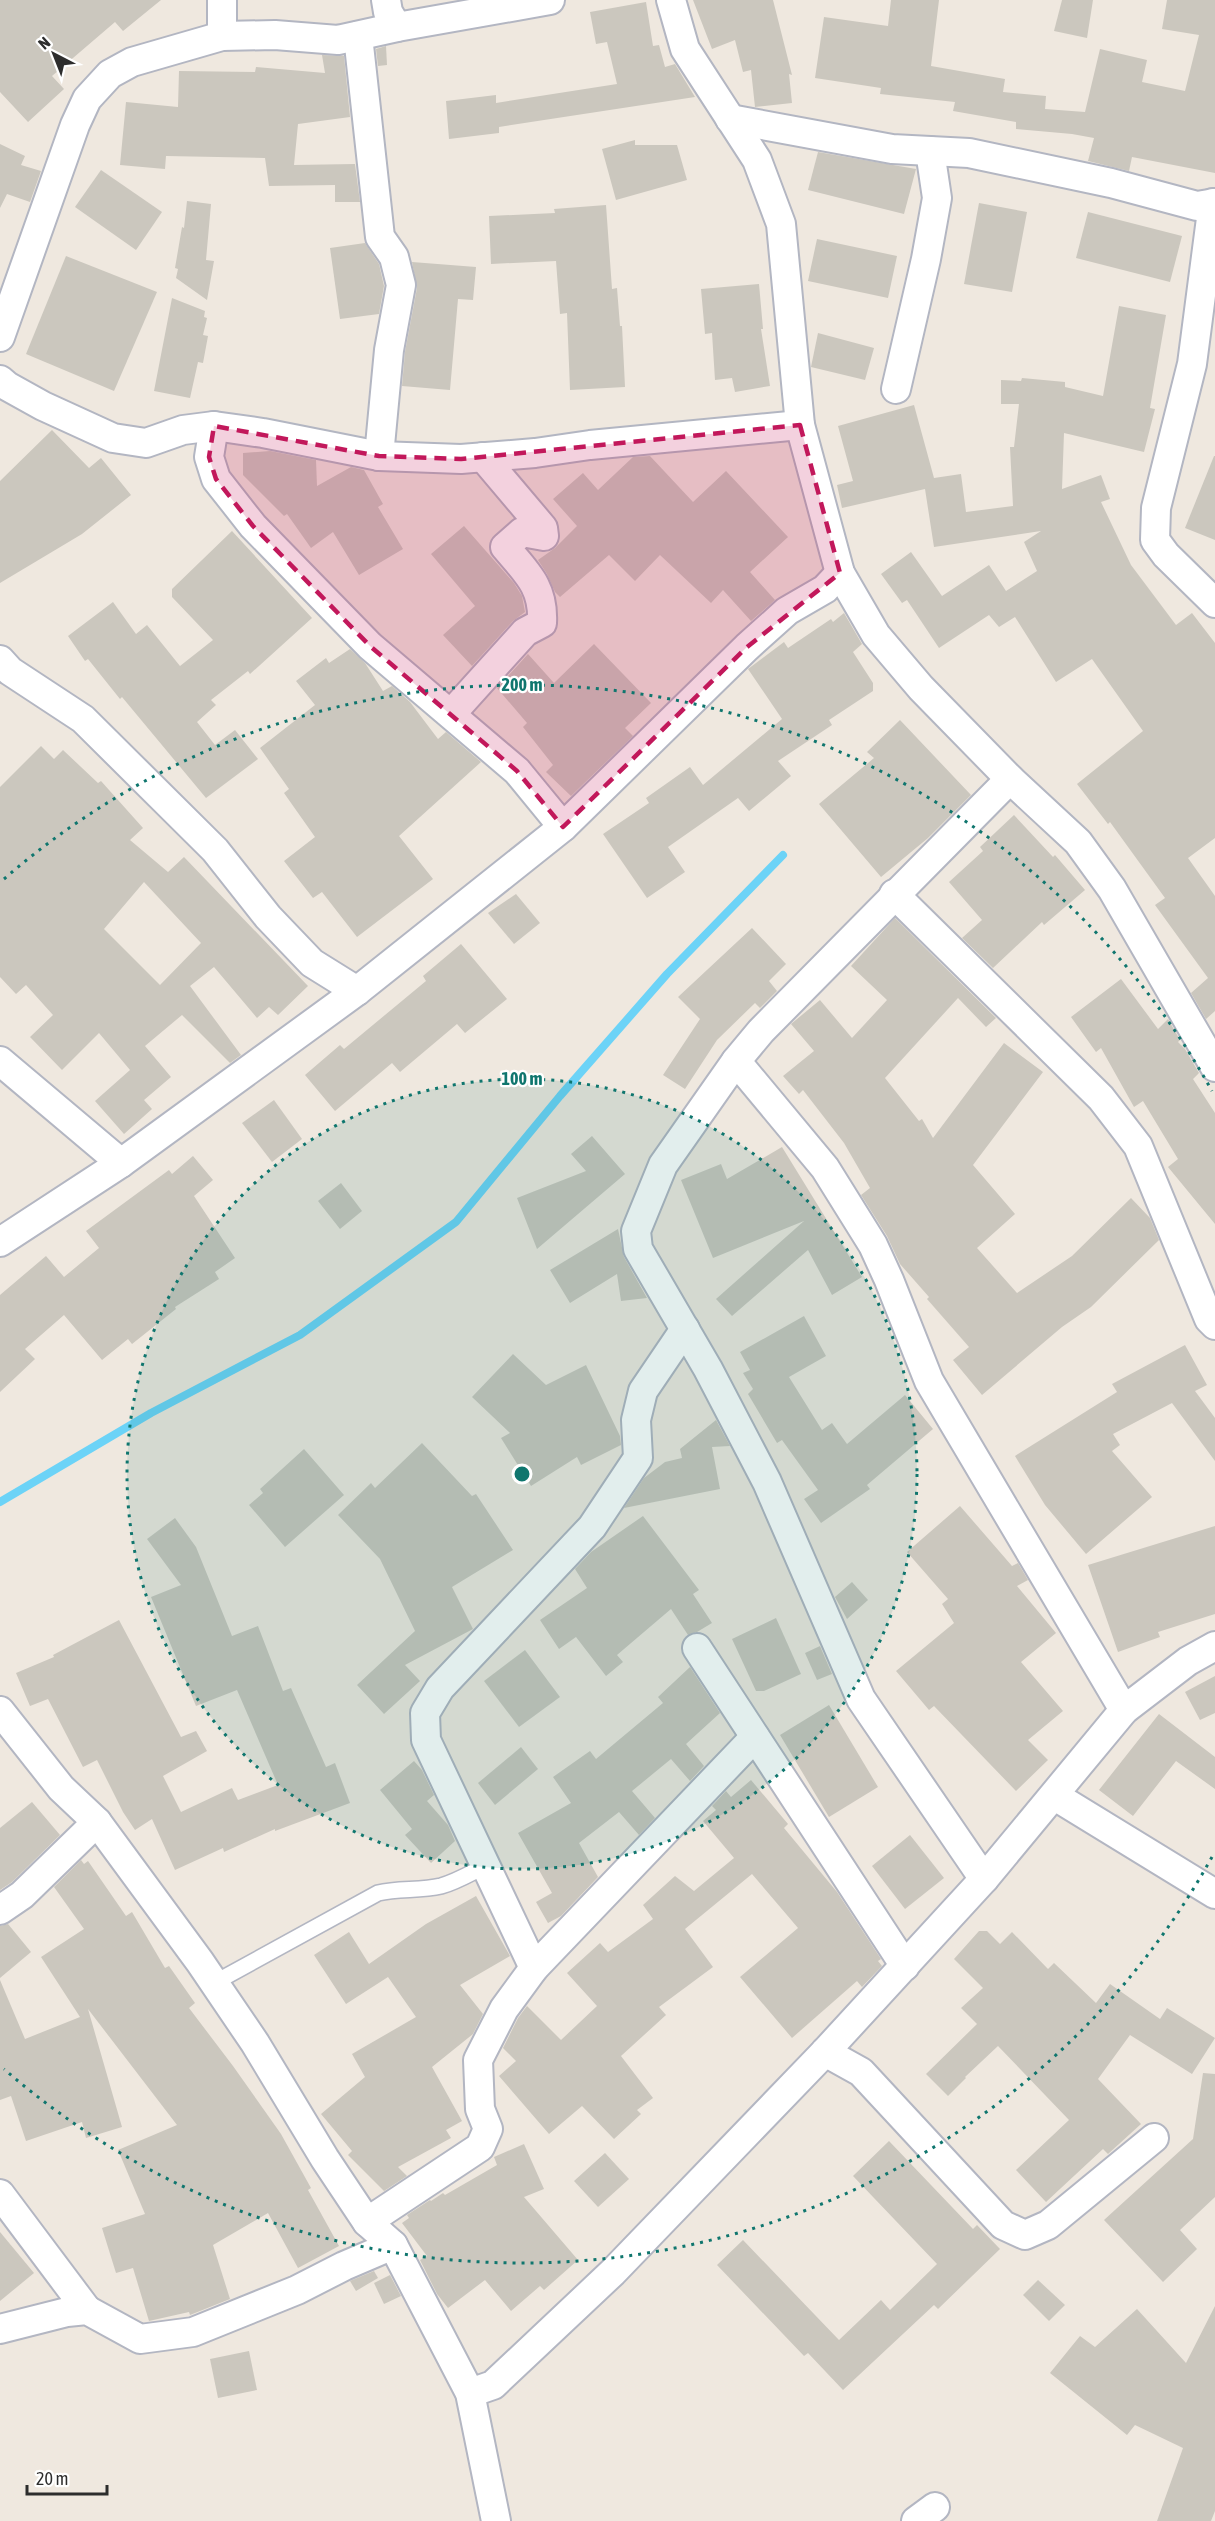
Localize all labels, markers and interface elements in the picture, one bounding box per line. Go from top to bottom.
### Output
north arrow [24,24,84,84]
text: N [34,33,53,53]
text: 200 m [502,674,542,695]
text: 100 m [502,1068,542,1089]
centre of rings [512,1464,532,1484]
scale bar [27,2458,106,2496]
text: 20 m [36,2468,68,2489]

